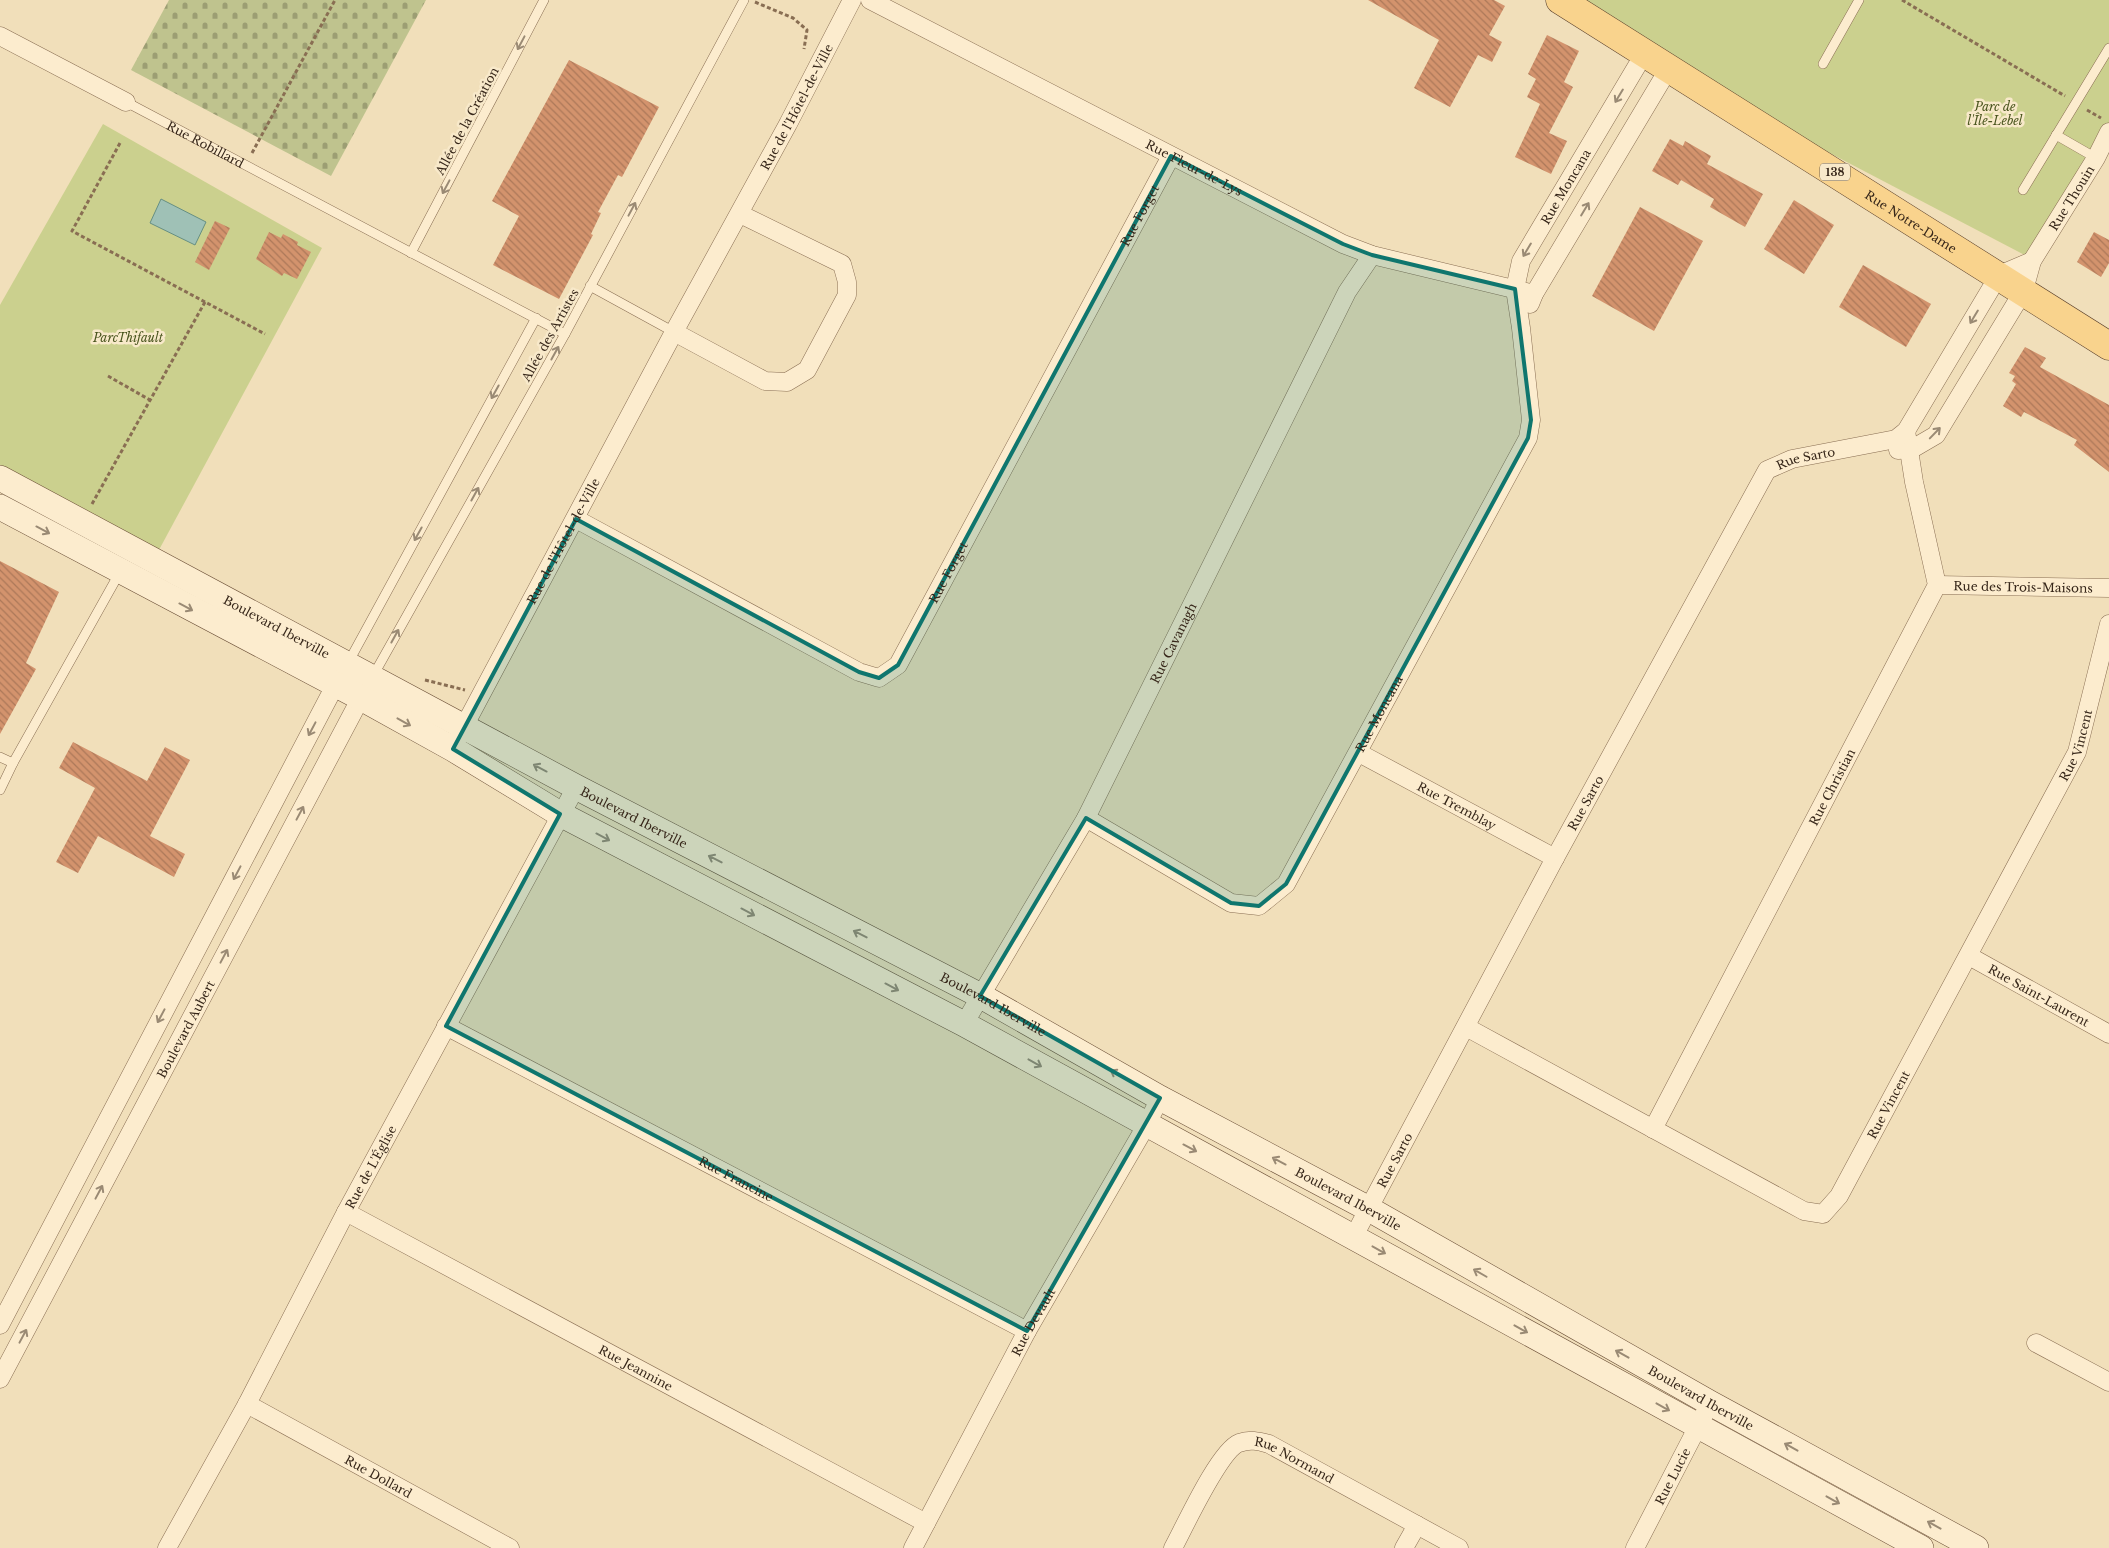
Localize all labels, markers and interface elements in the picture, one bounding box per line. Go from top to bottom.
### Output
one-way arrow [516,35,526,50]
street label: Rue de l'Hôtel-de-Ville [757,41,836,172]
street label: Allée de la Création [432,64,502,178]
one-way arrow [1614,88,1624,102]
park label: Parc de l'Île-Lebel [1967,99,2023,128]
street label: Rue Robillard [164,118,247,171]
street label: Rue Fleur-de-Lys [1143,136,1245,198]
street label: Rue Moncana [1537,146,1594,227]
street label: Rue Thouin [2045,162,2097,233]
road number: 138 [1820,163,1850,180]
one-way arrow [441,179,450,194]
street label: Rue Forget [1117,181,1162,249]
street label: Rue Notre-Dame [1862,187,1960,256]
one-way arrow [627,202,637,217]
one-way arrow [1581,202,1591,216]
one-way arrow [1522,243,1532,257]
street label: Allée des Artistes [518,286,582,385]
one-way arrow [1968,310,1978,324]
park label: ParcThifault [92,330,164,345]
one-way arrow [550,345,560,360]
one-way arrow [490,384,500,398]
one-way arrow [1929,427,1941,439]
street label: Rue Sarto [1774,443,1836,473]
street label: Rue de l'Hôtel-de-Ville [523,475,602,606]
one-way arrow [471,487,480,502]
one-way arrow [35,526,50,535]
one-way arrow [412,527,422,541]
street label: Rue Forget [925,538,971,605]
street label: Rue des Trois-Maisons [1953,578,2093,595]
street label: Boulevard Iberville [221,592,333,661]
street label: Rue Cavanagh [1147,600,1199,686]
one-way arrow [178,602,193,612]
one-way arrow [390,628,400,643]
street label: Rue Moncana [1352,672,1405,754]
street label: Rue Vincent [2055,707,2095,783]
one-way arrow [396,717,410,727]
one-way arrow [307,721,316,736]
street label: Rue Christian [1805,746,1858,828]
one-way arrow [533,763,548,772]
street label: Rue Sarto [1564,773,1606,833]
street label: Rue Tremblay [1415,778,1499,833]
street label: Boulevard Iberville [578,783,690,851]
one-way arrow [296,806,306,820]
one-way arrow [596,832,611,842]
one-way arrow [708,854,723,863]
one-way arrow [232,865,242,880]
one-way arrow [740,907,755,917]
one-way arrow [852,929,867,939]
one-way arrow [220,949,229,964]
street label: Rue Saint-Laurent [1986,961,2092,1029]
street label: Boulevard Iberville [938,969,1049,1039]
street label: Boulevard Aubert [153,977,218,1081]
one-way arrow [884,982,899,992]
one-way arrow [156,1009,166,1024]
one-way arrow [1027,1059,1042,1068]
street label: Rue Vincent [1864,1067,1913,1141]
one-way arrow [1111,1068,1125,1078]
street label: Rue de L'Église [342,1122,399,1211]
street label: Rue Sarto [1374,1130,1415,1190]
one-way arrow [1182,1143,1196,1153]
street label: Rue Francine [697,1153,776,1204]
one-way arrow [1272,1156,1287,1165]
street label: Boulevard Iberville [1293,1164,1404,1233]
one-way arrow [94,1185,104,1200]
one-way arrow [1371,1245,1386,1255]
one-way arrow [1473,1268,1488,1278]
street label: Rue Devault [1008,1285,1058,1358]
one-way arrow [1513,1324,1528,1334]
one-way arrow [19,1329,28,1344]
street label: Rue Jeannine [596,1342,676,1393]
one-way arrow [1615,1348,1629,1358]
street label: Boulevard Iberville [1646,1362,1757,1433]
one-way arrow [1656,1402,1671,1412]
street label: Rue Normand [1253,1433,1337,1486]
one-way arrow [1784,1442,1799,1451]
street label: Rue Lucie [1651,1445,1693,1507]
street label: Rue Dollard [342,1452,415,1501]
one-way arrow [1825,1496,1840,1505]
one-way arrow [1926,1520,1941,1530]

